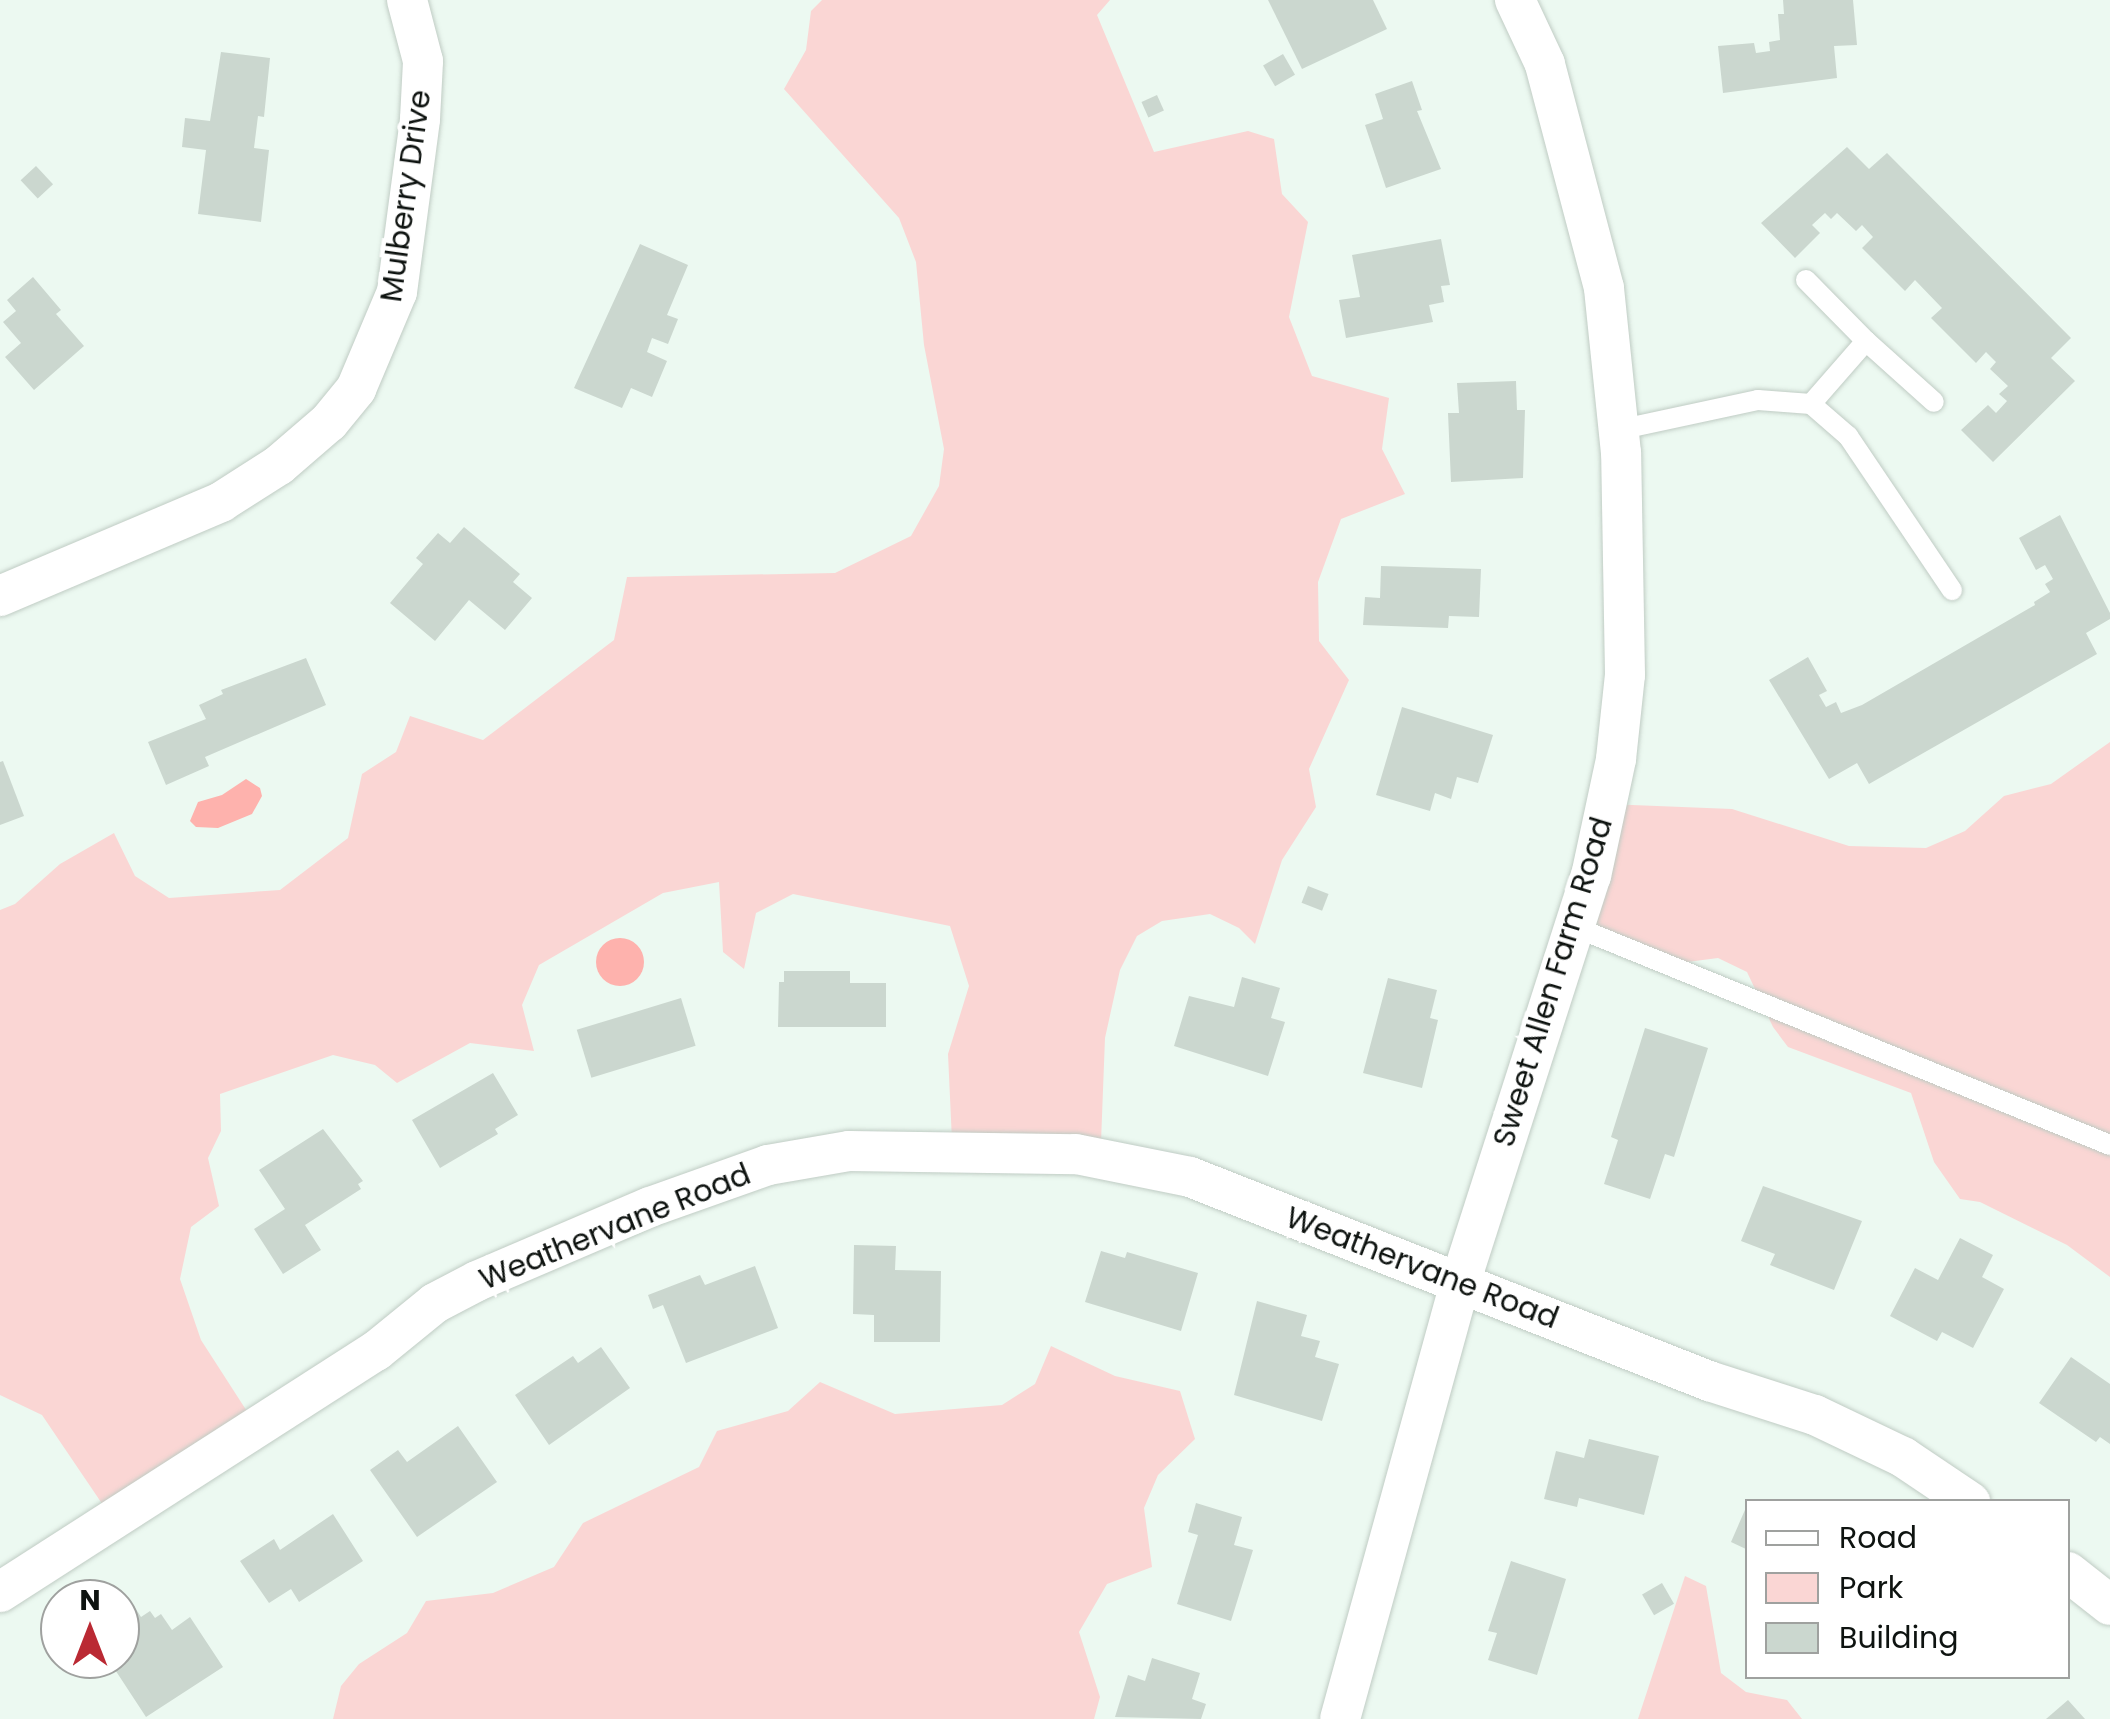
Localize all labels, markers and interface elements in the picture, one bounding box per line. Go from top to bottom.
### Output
street label: Mulberry Drive [373,88,439,304]
street label: Sweet Allen Farm Road [1486,813,1620,1151]
street label: Weathervane Road [474,1156,756,1298]
street label: Weathervane Road [1281,1199,1563,1337]
legend [1745,1499,2070,1679]
text: Road [1839,1516,1917,1559]
text: Park [1839,1566,1903,1609]
north arrow [40,1579,140,1679]
text: N [79,1581,101,1620]
text: Building [1839,1616,1959,1659]

